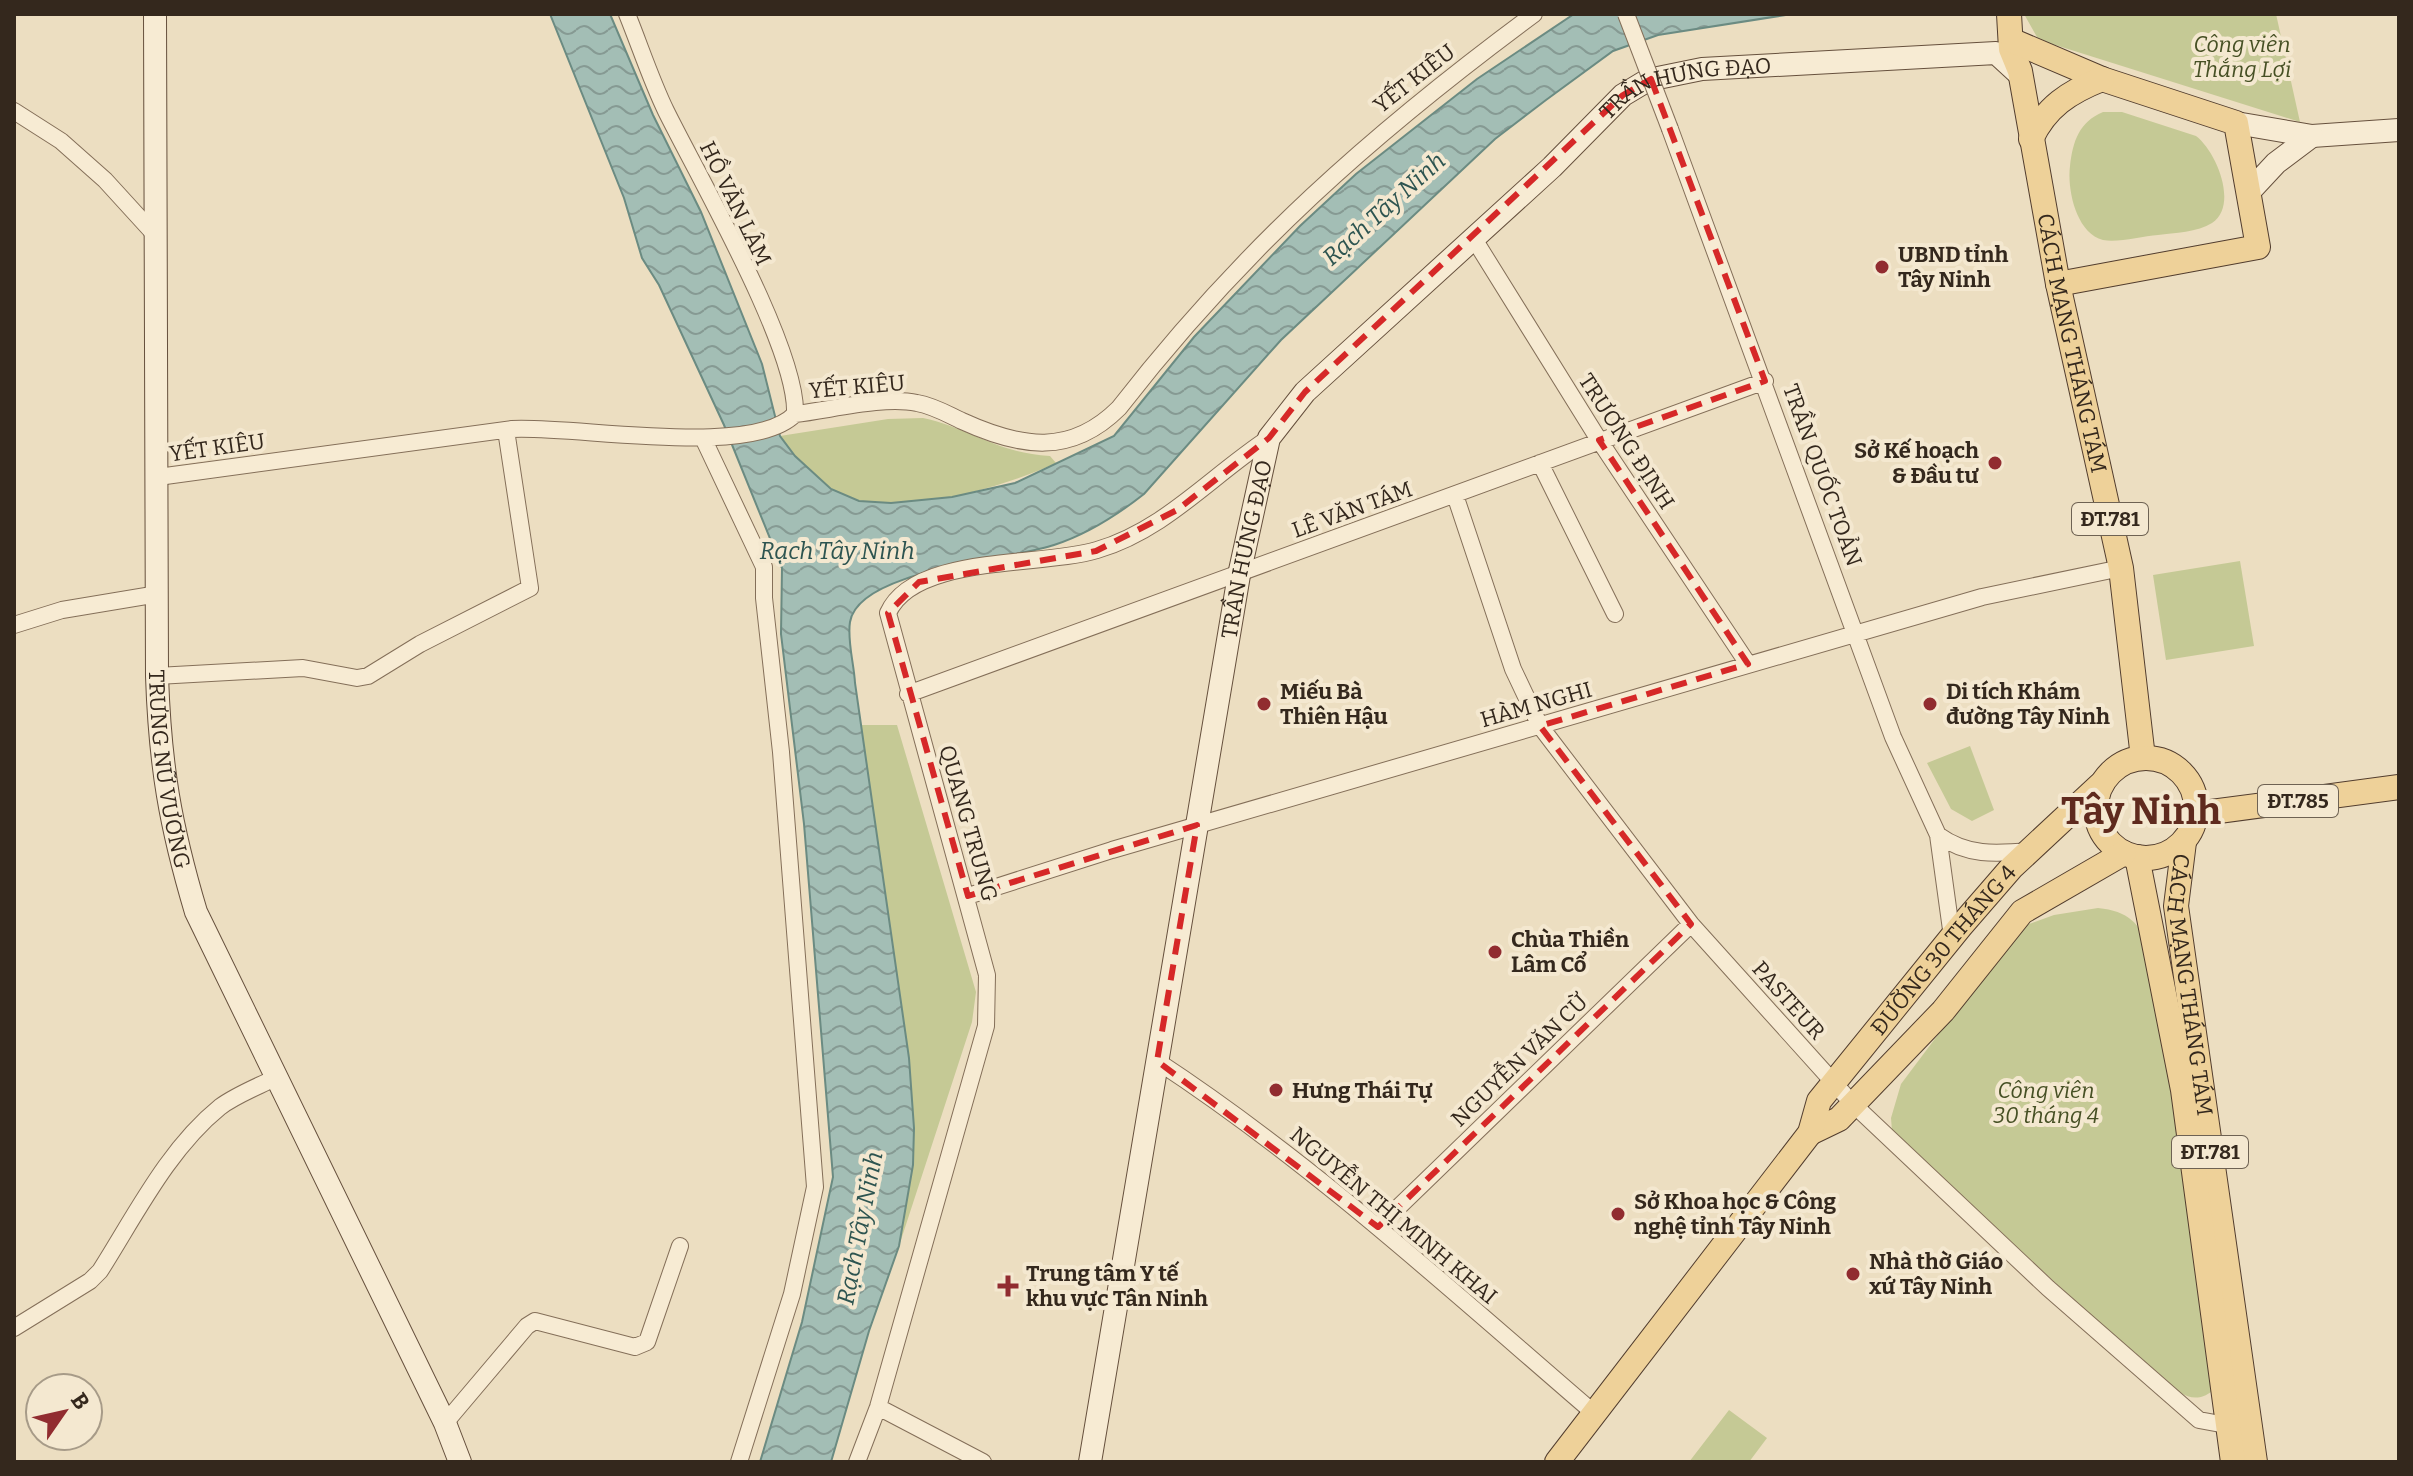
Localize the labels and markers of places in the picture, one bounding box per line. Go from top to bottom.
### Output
place label: UBND tỉnh Tây Ninh [1898,241,2008,293]
marker: UBND tỉnh Tây Ninh [1873,258,1891,276]
place label: Sở Kế hoạch & Đầu tư [1854,437,1980,489]
marker: Sở Kế hoạch & Đầu tư [1986,454,2004,472]
place label: Miếu Bà Thiên Hậu [1280,678,1388,730]
place label: Di tích Khám đường Tây Ninh [1946,678,2110,730]
marker: Miếu Bà Thiên Hậu [1255,695,1273,713]
marker: Di tích Khám đường Tây Ninh [1921,695,1939,713]
place label: Chùa Thiền Lâm Cổ [1511,926,1629,978]
marker: Chùa Thiền Lâm Cổ [1486,943,1504,961]
place label: Hưng Thái Tự [1292,1077,1433,1104]
marker: Hưng Thái Tự [1267,1081,1285,1099]
place label: Sở Khoa học & Công nghệ tỉnh Tây Ninh [1634,1188,1837,1240]
marker: Sở Khoa học & Công nghệ tỉnh Tây Ninh [1609,1205,1627,1223]
place label: Nhà thờ Giáo xứ Tây Ninh [1869,1248,2003,1300]
place label: Trung tâm Y tế khu vực Tân Ninh [1026,1260,1208,1312]
marker: Nhà thờ Giáo xứ Tây Ninh [1844,1265,1862,1283]
marker: Trung tâm Y tế khu vực Tân Ninh [997,1275,1019,1297]

